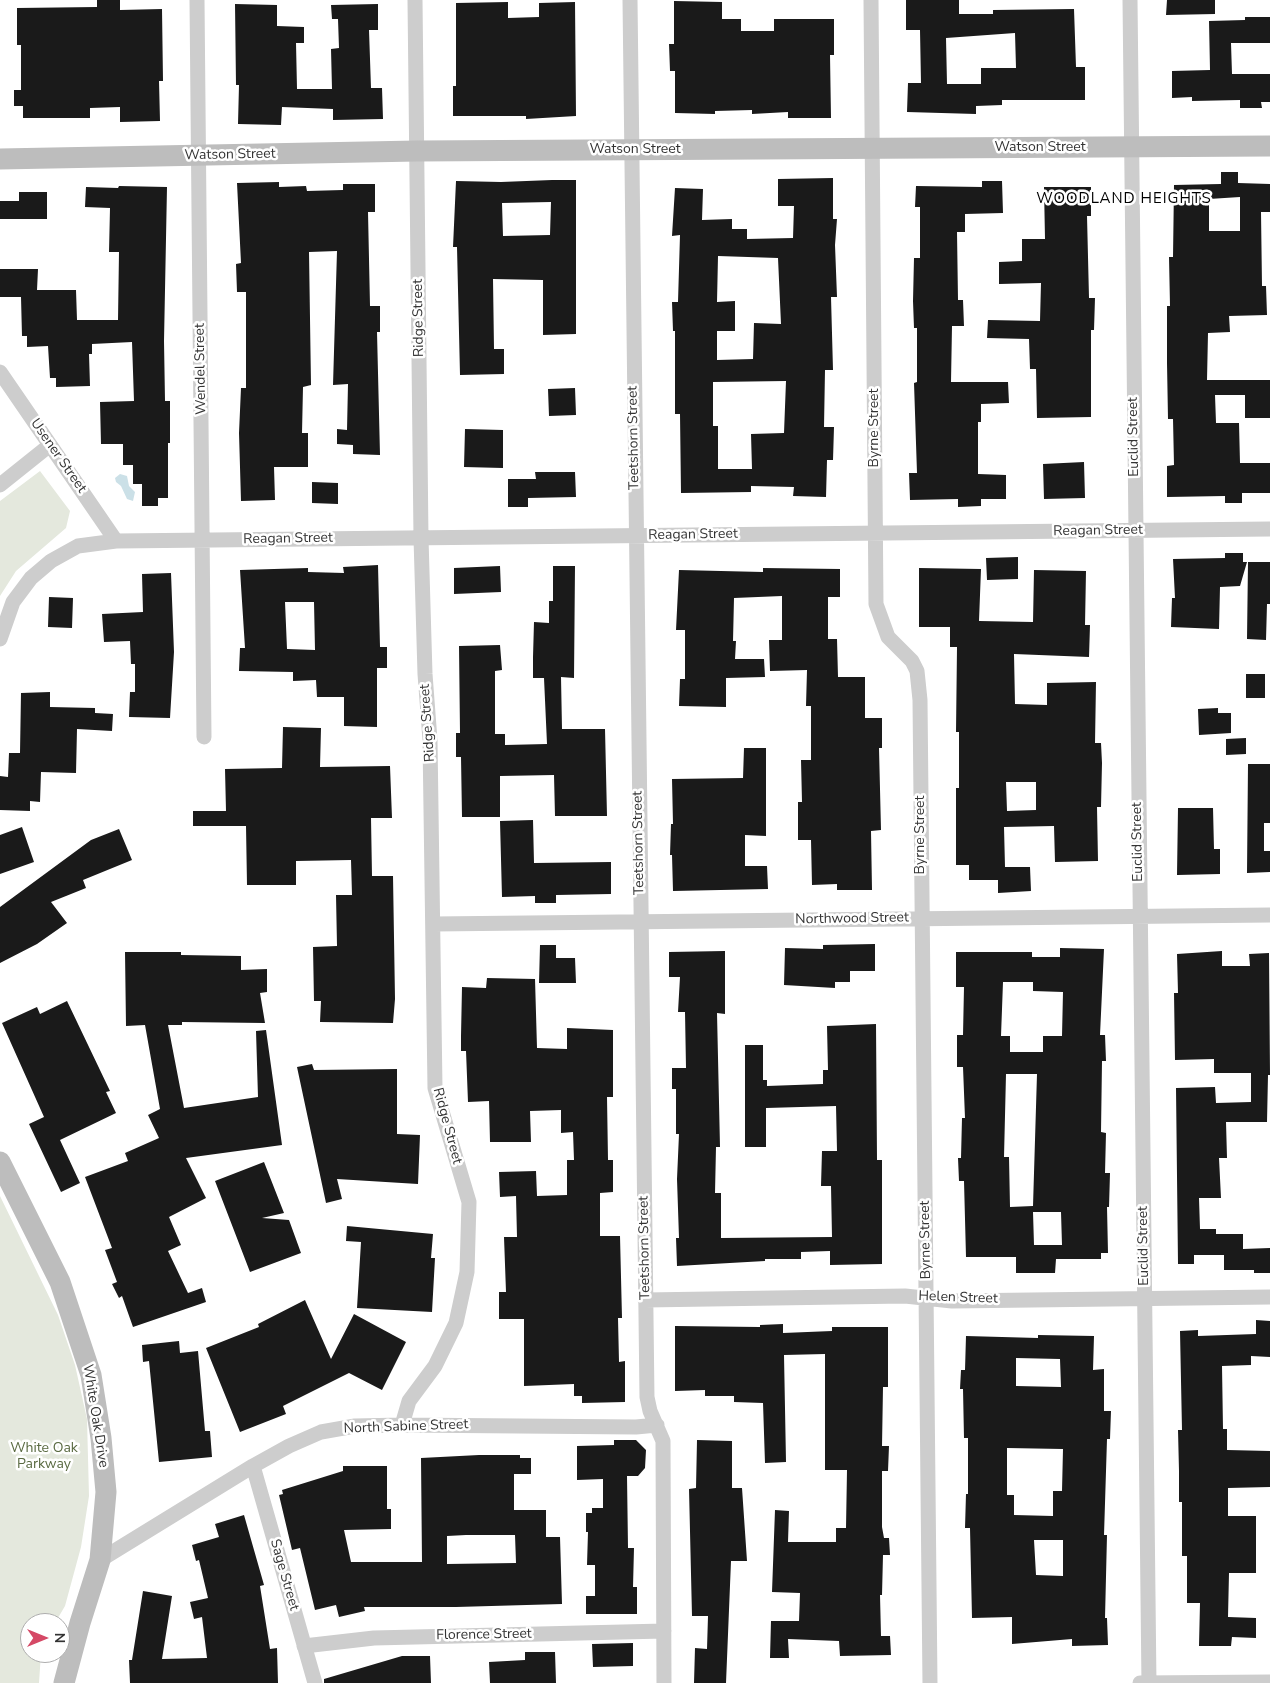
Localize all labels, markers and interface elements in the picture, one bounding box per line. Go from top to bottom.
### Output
street label: Watson Street [994,140,1086,156]
street label: Watson Street [589,142,681,158]
street label: Watson Street [184,146,276,164]
district label: WOODLAND HEIGHTS [1034,190,1214,208]
street label: Ridge Street [410,279,428,357]
street label: Wendel Street [192,323,210,415]
street label: Teetshorn Street [625,386,643,490]
street label: Byrne Street [867,389,883,467]
street label: Euclid Street [1125,397,1143,477]
street label: Usener Street [26,416,90,496]
street label: Reagan Street [1053,522,1143,540]
street label: Reagan Street [648,526,738,544]
street label: Reagan Street [243,530,333,548]
street label: Ridge Street [417,683,439,763]
street label: Teetshorn Street [630,791,648,895]
street label: Byrne Street [913,796,929,874]
street label: Euclid Street [1129,802,1147,882]
street label: Northwood Street [795,910,909,928]
street label: Ridge Street [429,1086,465,1166]
street label: Teetshorn Street [636,1196,654,1300]
street label: Byrne Street [917,1200,935,1280]
street label: Euclid Street [1135,1206,1153,1286]
street label: Helen Street [918,1288,998,1308]
street label: White Oak Drive [79,1363,111,1469]
street label: North Sabine Street [343,1416,469,1438]
park label: White Oak Parkway [10,1441,78,1474]
street label: Sage Street [266,1537,302,1613]
north arrow [20,1613,70,1663]
street label: Florence Street [436,1626,532,1644]
text: N [50,1633,69,1643]

